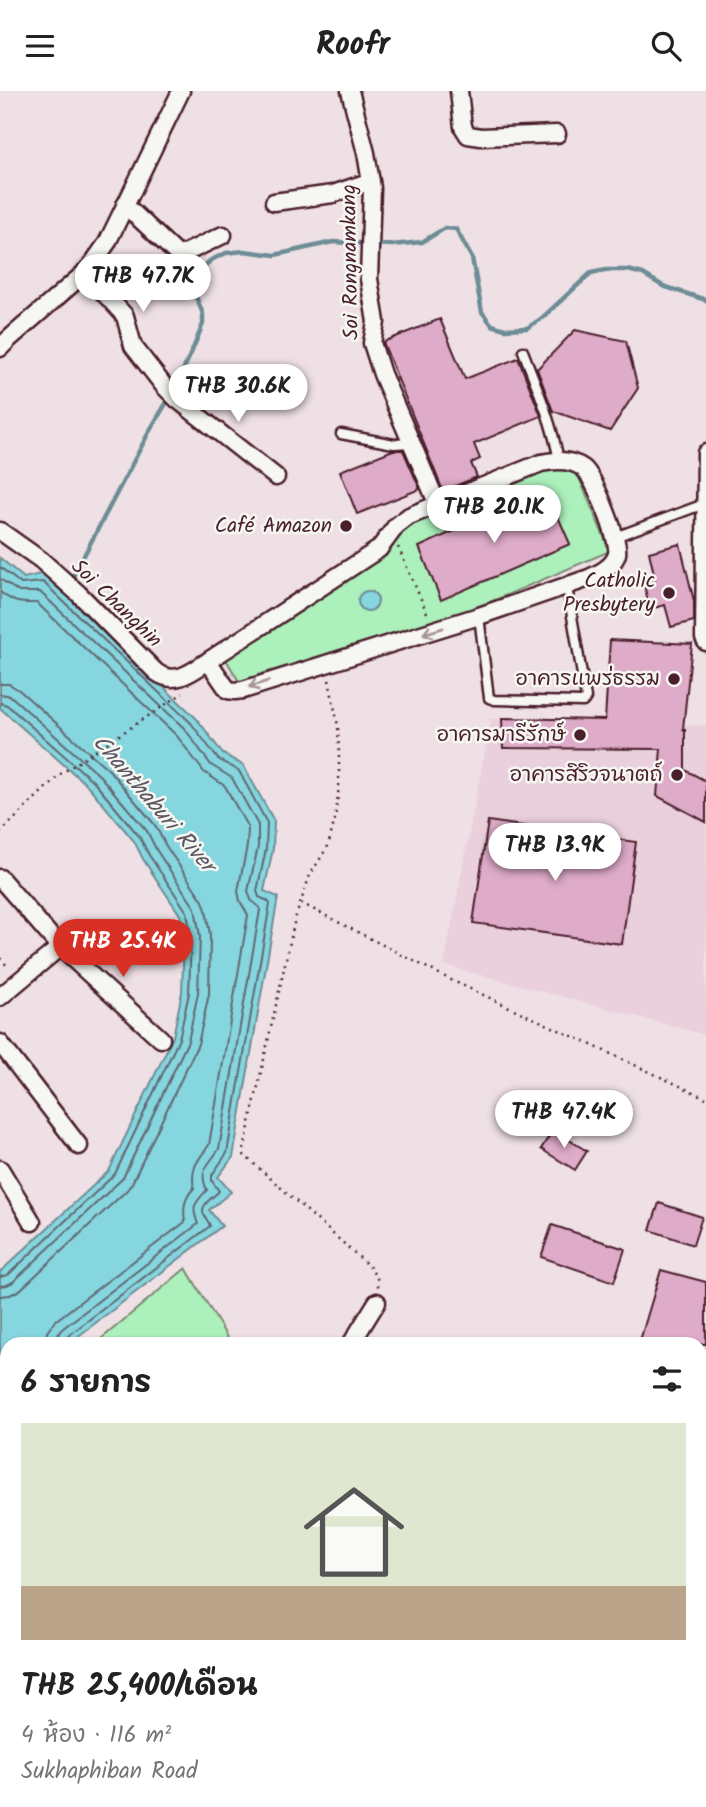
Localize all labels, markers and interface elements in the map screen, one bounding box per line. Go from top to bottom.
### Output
text: Roofr [316,20,390,71]
icon: menu [21,27,59,65]
icon: search [647,27,685,65]
street label: Soi Rongnamkang [333,184,369,340]
pin: THB 47.7K [63,255,223,314]
text: THB 47.7K [91,259,195,295]
pin: THB 30.6K [158,365,318,424]
text: THB 30.6K [185,369,291,405]
pin: THB 20.1K [414,485,574,545]
text: THB 20.1K [443,490,545,526]
place label: Café Amazon [215,510,332,543]
marker: Café Amazon [338,518,354,534]
street label: Soi Changhin [63,552,169,656]
place label: Catholic Presbytery [563,565,655,622]
marker: Catholic Presbytery [661,585,677,601]
one-way arrow [422,626,444,639]
place label: อาคารแพร่ธรรม [516,663,660,696]
marker: อาคารแพร่ธรรม [666,671,682,687]
one-way arrow [249,679,271,692]
place label: อาคารมารีรักษ์ [437,719,566,752]
water label: Chanthaburi River [83,727,226,884]
marker: อาคารมารีรักษ์ [572,727,588,743]
place label: อาคารสิริวจนาตถ์ [510,759,663,792]
marker: อาคารสิริวจนาตถ์ [669,767,685,783]
pin: THB 13.9K [475,823,635,883]
text: THB 13.9K [504,828,606,864]
pin: THB 25.4K [43,919,203,979]
text: THB 25.4K [69,924,177,960]
pin: THB 47.4K [484,1091,644,1150]
text: THB 47.4K [511,1095,617,1131]
text: 6 รายการ [21,1360,151,1408]
icon: filters [648,1360,686,1398]
icon: home [291,1469,417,1595]
text: THB 25,400/เดือน [21,1663,258,1711]
text: 4 ห้อง · 116 m² [21,1718,171,1754]
text: Sukhaphiban Road [21,1754,197,1790]

